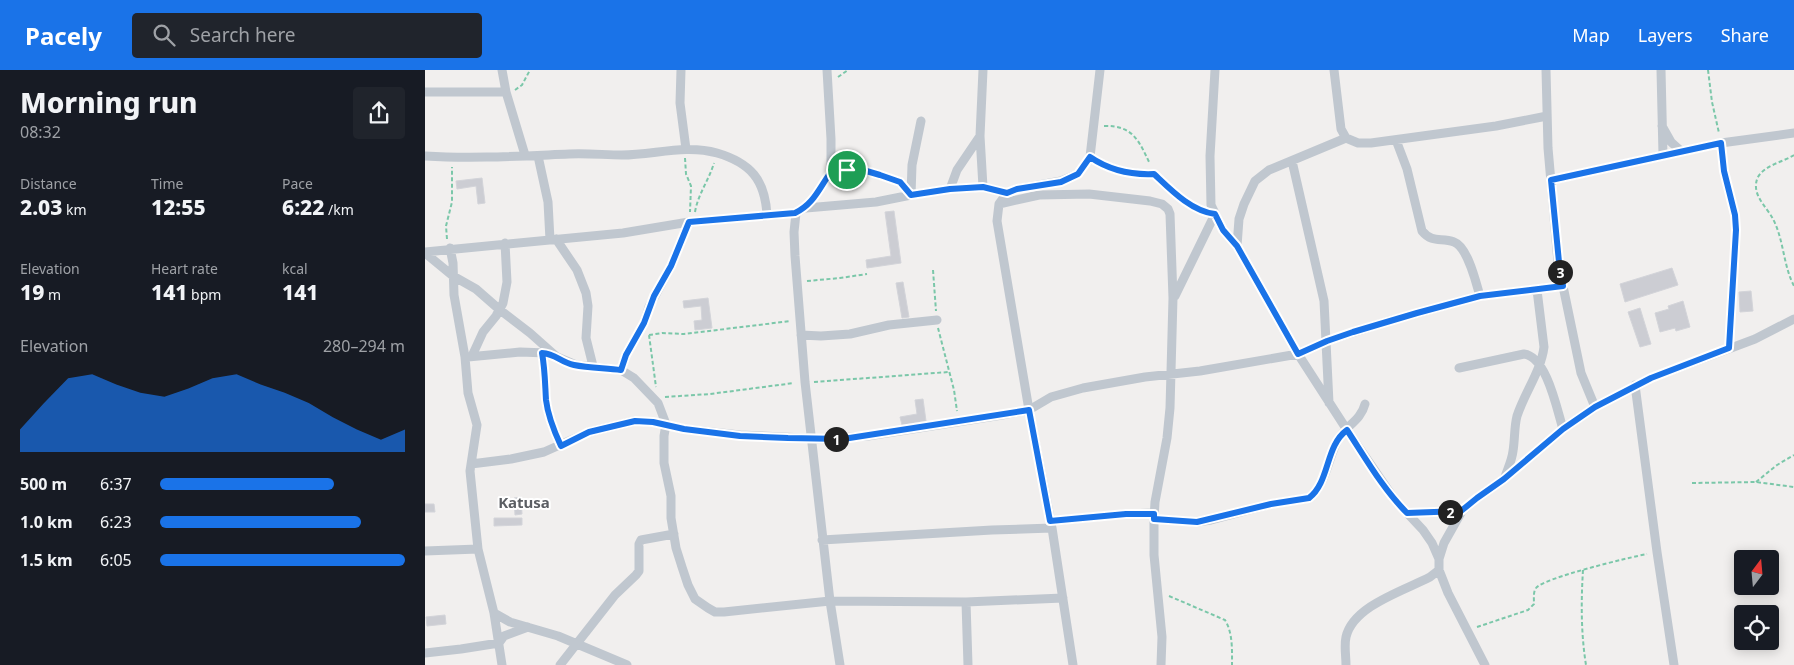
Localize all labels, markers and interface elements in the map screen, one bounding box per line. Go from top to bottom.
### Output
search box [132,13,482,58]
text: Pacely [25,19,102,52]
icon: search [150,21,178,49]
text: Search here [190,22,296,48]
text: Map [1572,23,1610,47]
text: Layers [1638,23,1693,47]
text: Share [1721,23,1769,47]
text: Morning run [20,83,198,121]
button: share [353,87,405,139]
text: 08:32 [20,121,61,143]
pin [826,149,868,191]
icon: arrive [833,156,861,184]
text: Distance [20,174,77,193]
text: Time [151,174,183,193]
text: Pace [282,174,313,193]
text: 2.03 [20,193,62,221]
text: 12:55 [151,193,206,221]
text: 6:22 [282,193,324,221]
text: km [62,200,87,219]
text: /km [324,200,354,219]
text: Elevation [20,259,80,278]
text: Heart rate [151,259,218,278]
text: kcal [282,259,308,278]
pin: 3 [1547,260,1573,284]
text: 3 [1556,263,1565,282]
text: 19 [20,278,44,306]
text: 141 [151,278,187,306]
text: 141 [282,278,318,306]
text: m [44,285,61,304]
text: bpm [187,285,221,304]
text: Elevation [20,335,88,357]
text: 280–294 m [323,335,405,357]
pin: 1 [823,426,849,452]
text: 1 [832,430,841,449]
text: 500 m [20,473,67,495]
text: 6:37 [100,473,132,495]
district label: Katusa [498,492,550,512]
pin: 2 [1437,500,1463,524]
text: 2 [1446,503,1455,522]
text: 1.0 km [20,511,72,533]
text: 6:23 [100,511,132,533]
text: 1.5 km [20,549,72,571]
text: 6:05 [100,549,132,571]
north arrow [1734,550,1779,595]
map controls [1734,550,1779,650]
button: locate [1734,605,1779,650]

